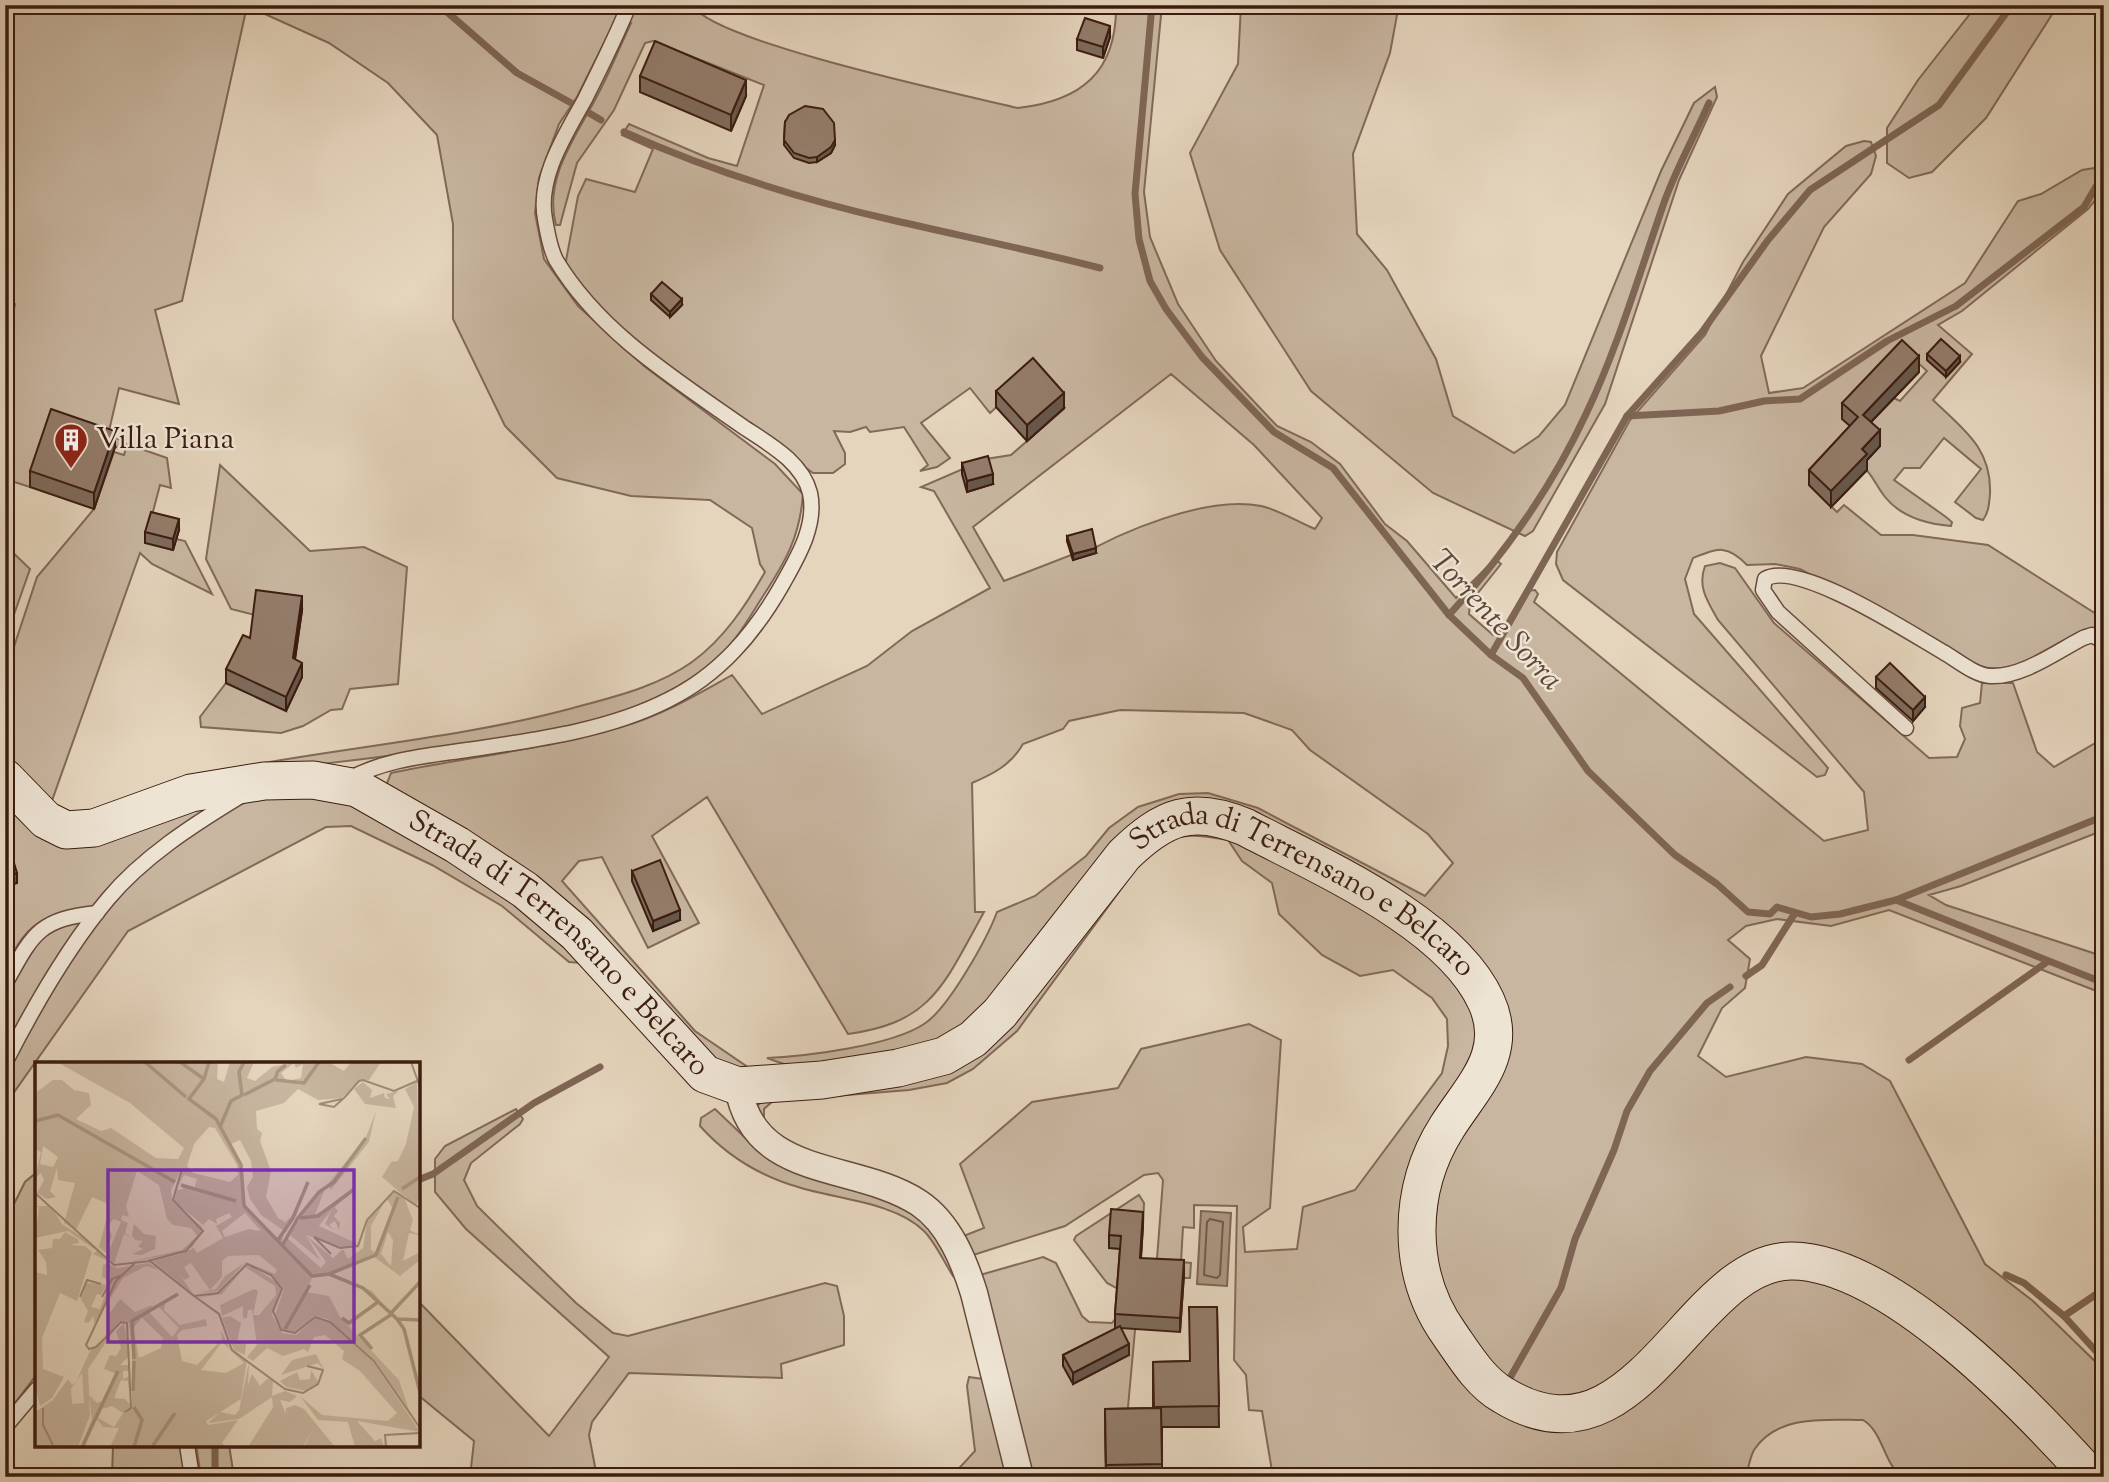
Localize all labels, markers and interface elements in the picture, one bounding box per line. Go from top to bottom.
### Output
place label: Villa Piana [96,419,234,462]
building icon: Villa Piana [52,421,90,470]
water label: Torrente Sorra [1417,540,1573,702]
street label: Strada di Terrensano e Belcaro [1120,794,1486,987]
street label: Strada di Terrensano e Belcaro [400,800,719,1087]
inset map [35,1062,420,1447]

